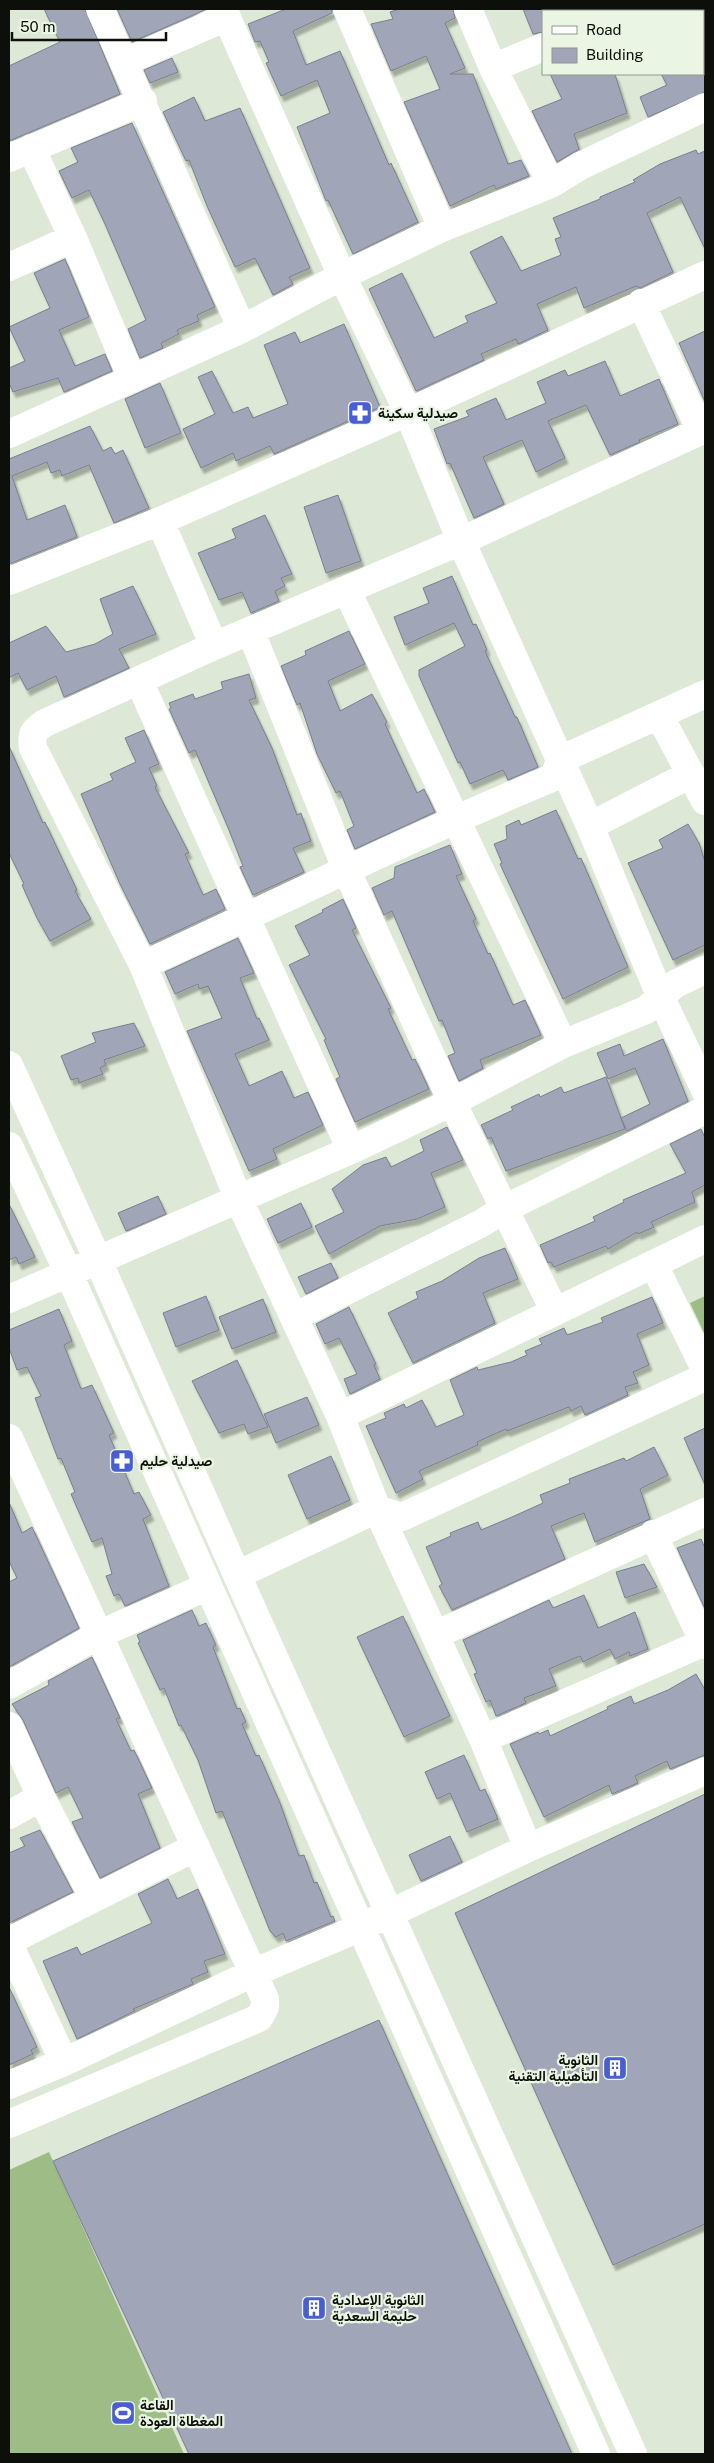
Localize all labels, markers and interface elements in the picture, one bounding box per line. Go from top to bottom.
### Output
scale bar [12,10,166,42]
legend [542,10,704,75]
text: 50 m [20,18,55,35]
text: Road [586,21,622,38]
text: Building [586,46,644,63]
pharmacy icon: صيدلية سكينة [347,400,373,426]
place label: صيدلية سكينة [378,405,458,422]
pharmacy icon: صيدلية حليم [109,1448,135,1474]
place label: صيدلية حليم [140,1453,213,1470]
place label: الثانوية التأهيلية التقنية [508,2052,598,2085]
building icon: الثانوية التأهيلية التقنية [602,2055,628,2081]
place label: الثانوية الإعدادية حليمة السعدية [332,2292,424,2325]
building icon: الثانوية الإعدادية حليمة السعدية [301,2295,327,2321]
place label: القاعة المغطاة العودة [140,2397,223,2430]
sports icon: القاعة المغطاة العودة [110,2400,136,2426]

